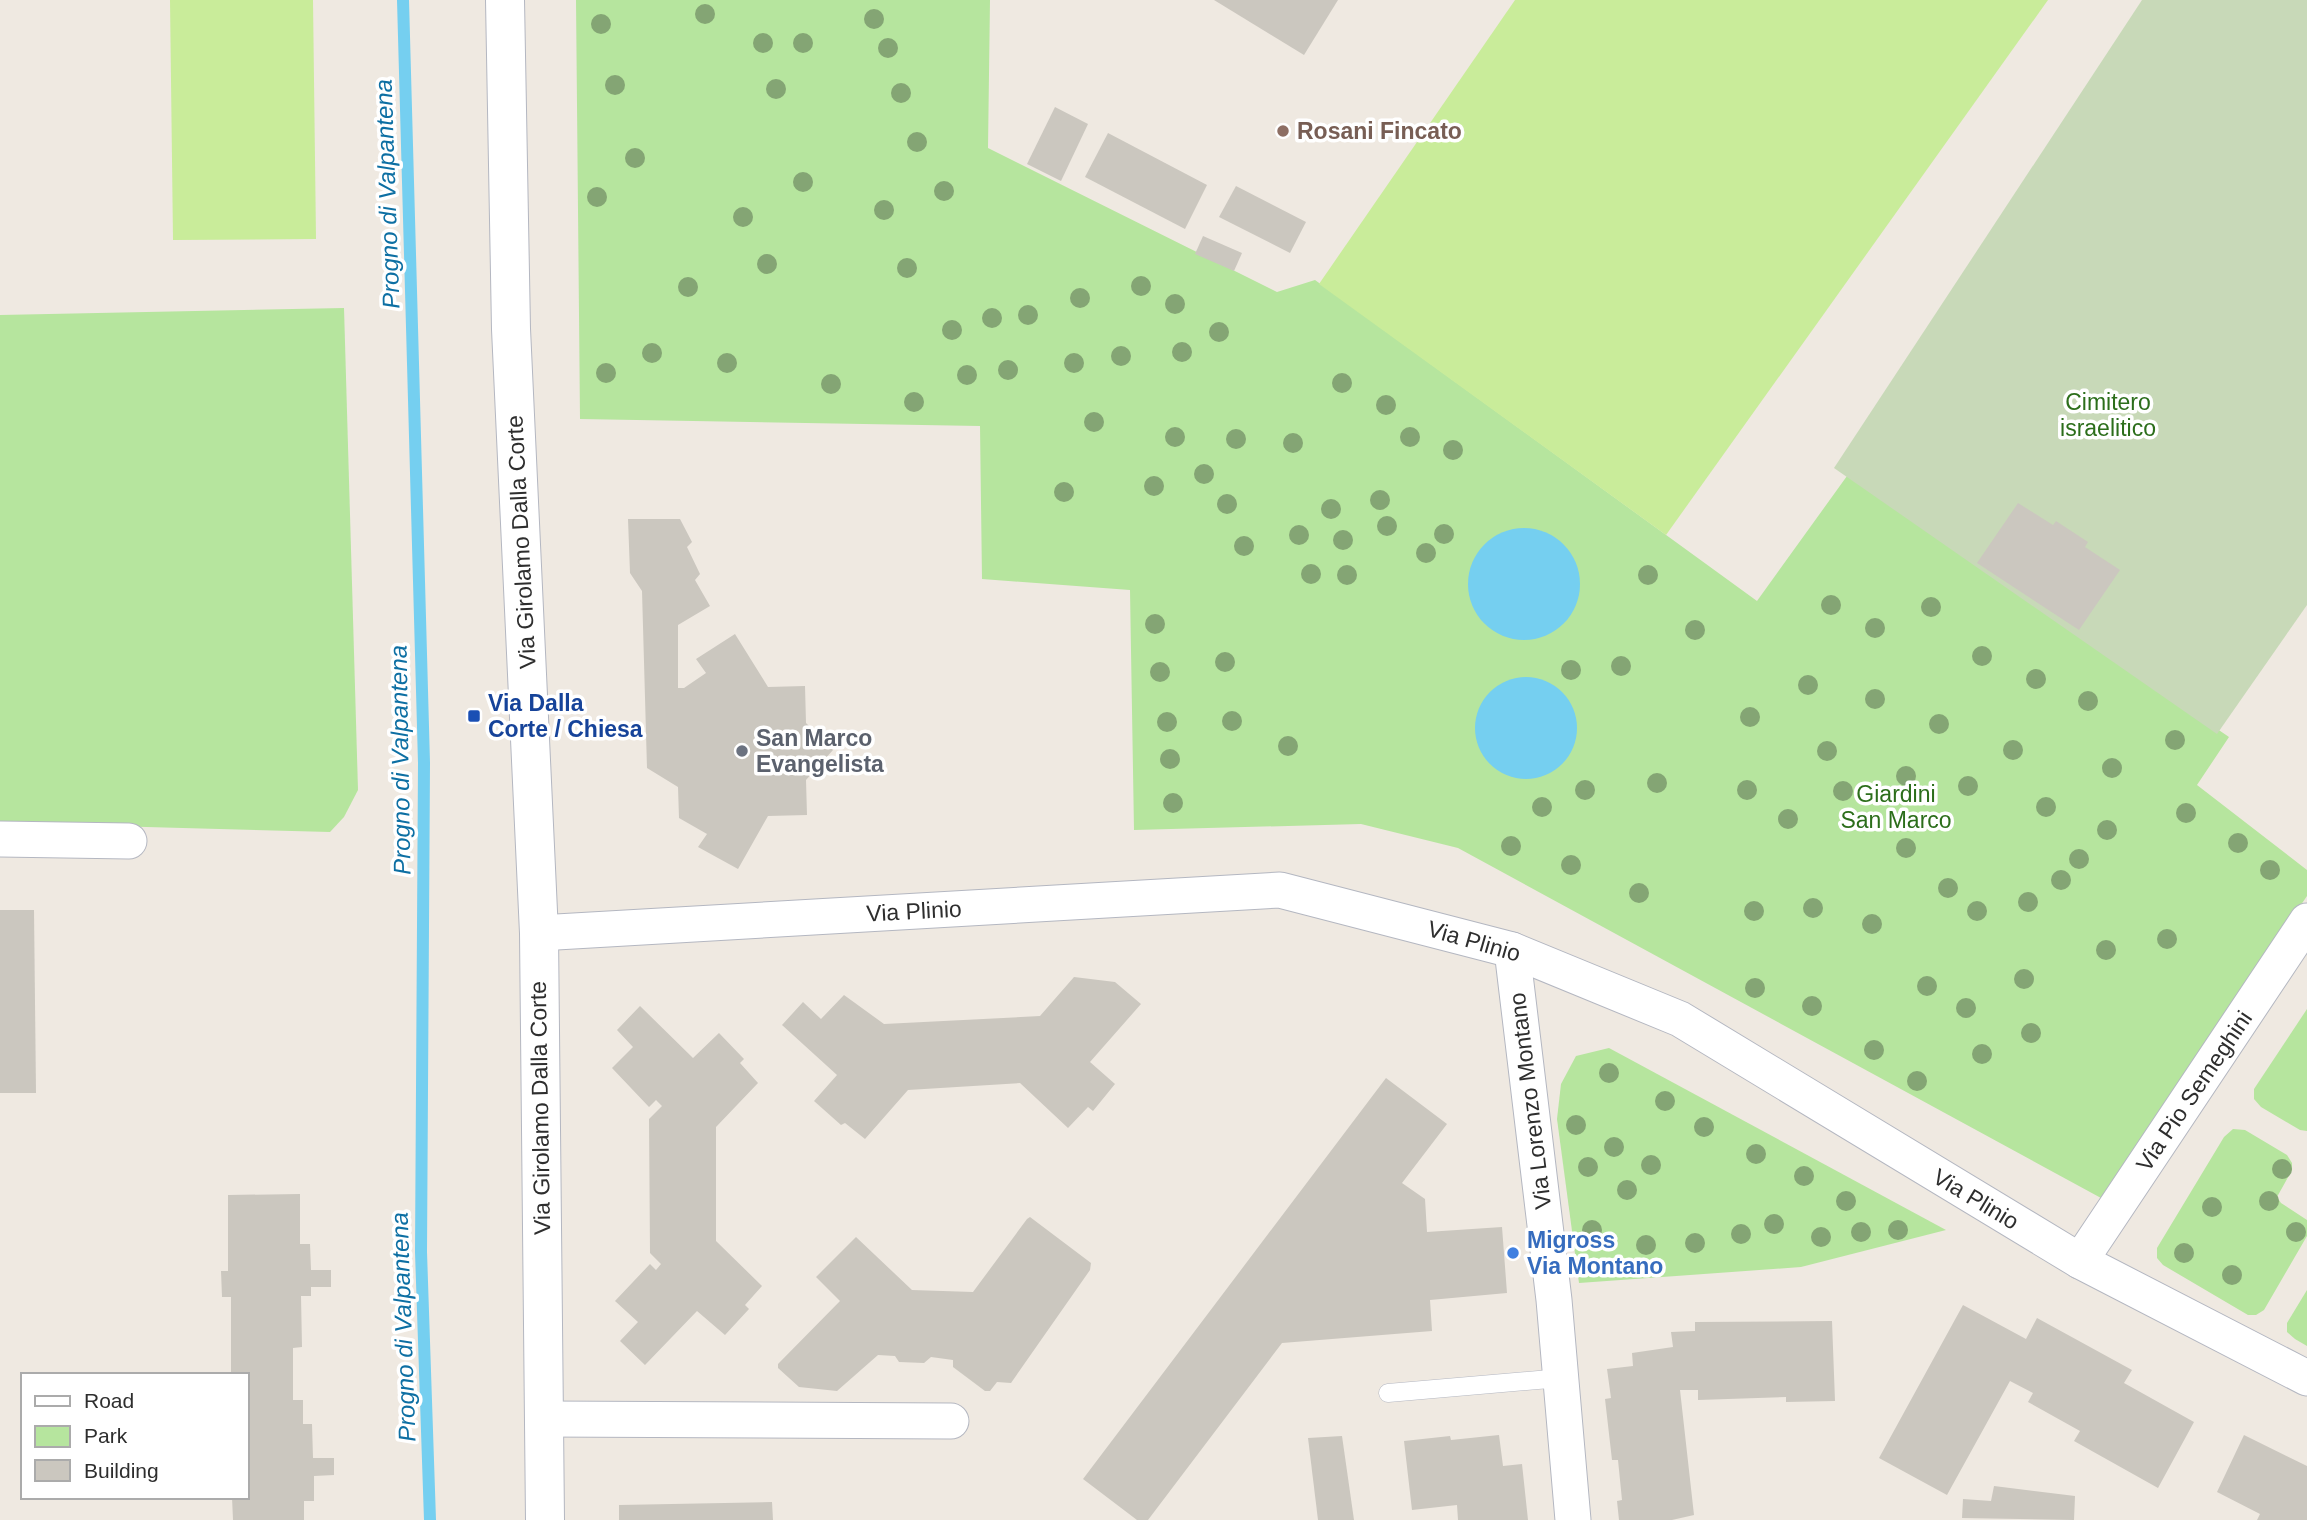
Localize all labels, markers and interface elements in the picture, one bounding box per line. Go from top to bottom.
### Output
water label: Progno di Valpantena [369,79,405,309]
place label: Rosani Fincato [1297,118,1462,144]
marker: Rosani Fincato [1275,123,1291,139]
park label: Cimitero israelitico [2060,389,2156,441]
street label: Via Girolamo Dalla Corte [501,415,541,669]
water label: Progno di Valpantena [384,645,416,875]
place label: Via Dalla Corte / Chiesa [488,690,643,742]
marker: Via Dalla Corte / Chiesa [466,708,482,724]
place label: San Marco Evangelista [756,725,884,777]
marker: San Marco Evangelista [734,743,750,759]
park label: Giardini San Marco [1840,781,1952,833]
street label: Via Plinio [866,896,962,926]
street label: Via Plinio [1425,915,1523,967]
street label: Via Girolamo Dalla Corte [525,981,555,1235]
street label: Via Lorenzo Montano [1504,991,1556,1211]
street label: Via Pio Semeghini [2131,1006,2257,1176]
street label: Via Plinio [1928,1163,2024,1235]
water label: Progno di Valpantena [385,1212,421,1442]
place label: Migross Via Montano [1527,1227,1663,1279]
marker: Migross Via Montano [1505,1245,1521,1261]
legend [21,1373,248,1499]
text: Road [84,1389,134,1412]
text: Park [84,1424,128,1447]
text: Building [84,1459,159,1482]

